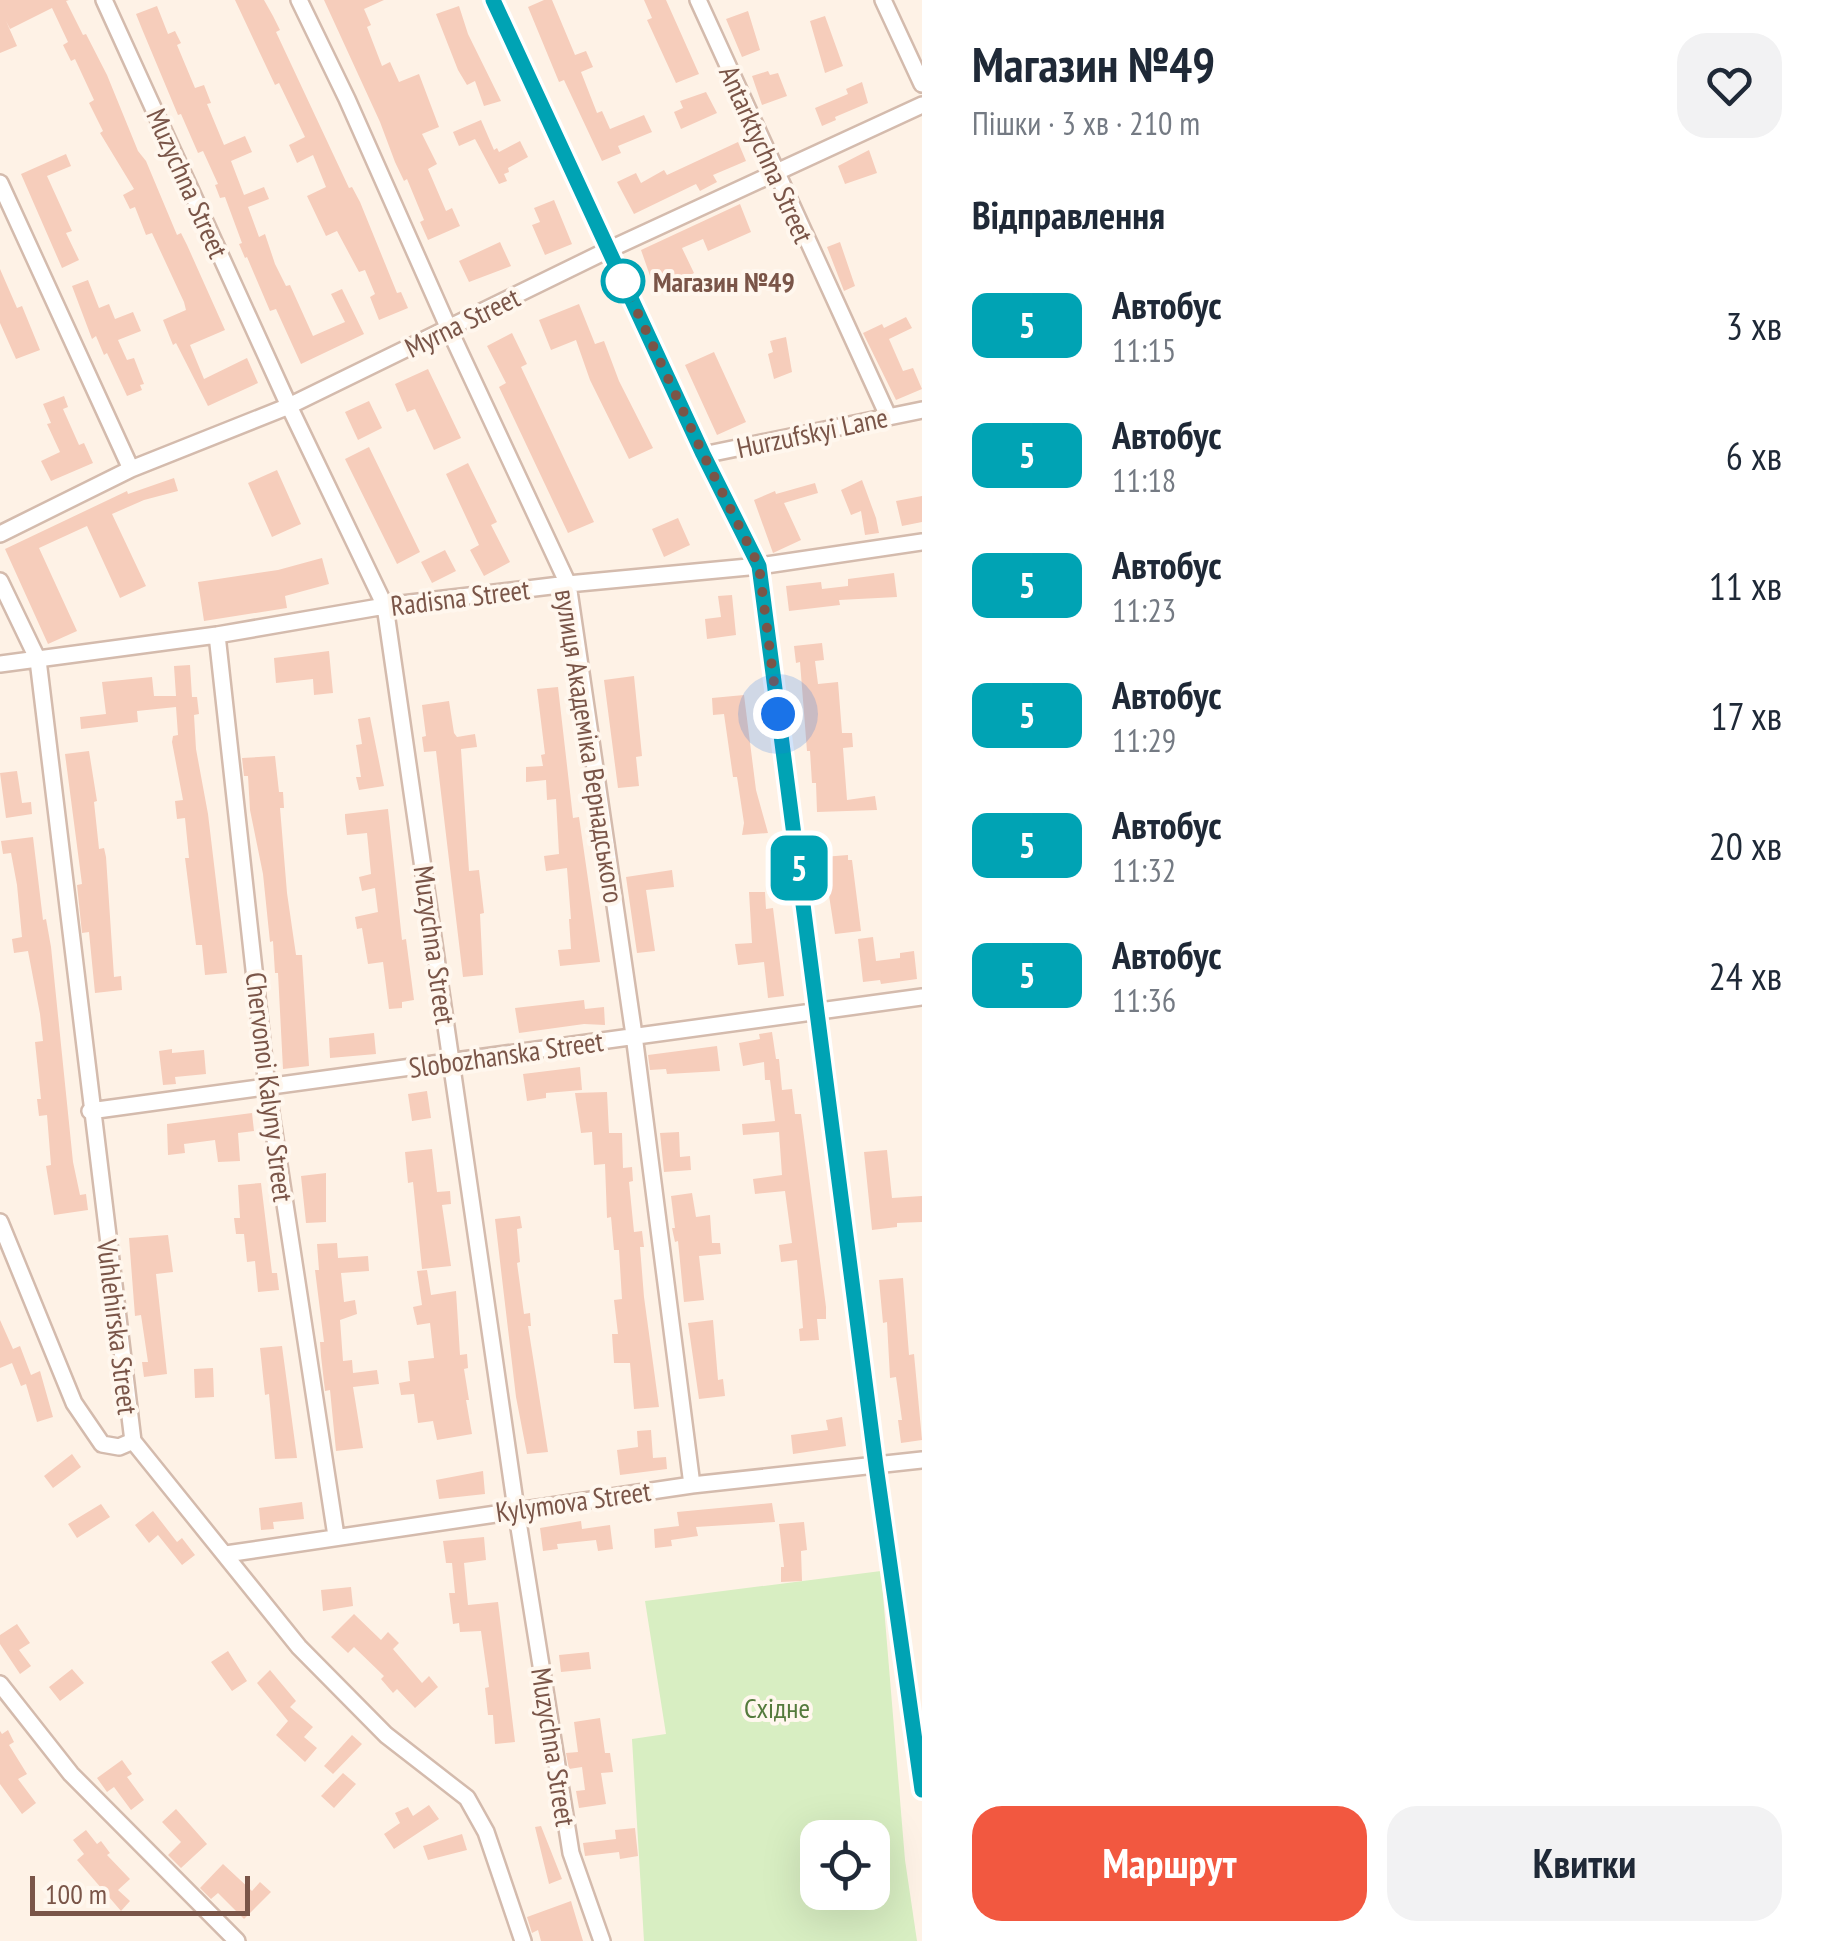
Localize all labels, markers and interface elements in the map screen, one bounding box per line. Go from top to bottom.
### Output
text: Магазин №49 [972,33,1215,95]
button: heart [1677,33,1782,138]
street label: Antarktychna Street [711,59,823,249]
street label: Muzychna Street [139,102,238,264]
text: Пішки · 3 хв · 210 m [972,102,1200,144]
text: Відправлення [972,190,1165,239]
marker: Магазин №49 [602,260,644,302]
place label: Магазин №49 [653,263,795,300]
street label: Myrna Street [398,278,526,366]
text: Автобус [1112,280,1222,329]
text: 3 хв [1726,301,1782,350]
text: 5 [1019,302,1035,348]
text: 11:15 [1112,329,1176,371]
street label: Hurzufskyi Lane [733,398,891,466]
text: Автобус [1112,410,1222,459]
text: 6 хв [1726,431,1782,480]
text: 5 [1019,432,1035,478]
text: 11:18 [1112,459,1176,501]
text: Автобус [1112,540,1222,589]
text: 11 хв [1709,561,1782,610]
text: 5 [1019,562,1035,608]
street label: Radisna Street [388,570,532,624]
street label: вулиця Академіка Вернадського [547,586,633,906]
text: 11:23 [1112,589,1176,631]
text: Автобус [1112,670,1222,719]
your location [753,689,803,739]
text: 17 хв [1710,691,1782,740]
text: 5 [1019,692,1035,738]
text: 11:29 [1112,719,1176,761]
text: Автобус [1112,800,1222,849]
text: 20 хв [1709,821,1782,870]
text: 5 [1019,822,1035,868]
line badge: 5 [766,836,832,900]
text: 5 [791,845,807,891]
text: 11:32 [1112,849,1176,891]
street label: Muzychna Street [406,863,465,1027]
text: Автобус [1112,930,1222,979]
text: 24 хв [1709,951,1782,1000]
text: 5 [1019,952,1035,998]
street label: Chervonoi Kalyny Street [238,970,302,1204]
text: 11:36 [1112,979,1176,1021]
street label: Slobozhanska Street [406,1022,606,1086]
street label: Vuhlehirska Street [89,1236,147,1417]
street label: Kylymova Street [493,1472,653,1530]
street label: Muzychna Street [523,1665,585,1829]
park label: Східне [744,1689,810,1726]
button: Маршрут [972,1806,1367,1921]
button: Квитки [1387,1806,1782,1921]
map controls [800,1820,890,1910]
button: locate [800,1820,890,1910]
scale bar [30,1871,250,1916]
text: 100 m [45,1875,107,1912]

